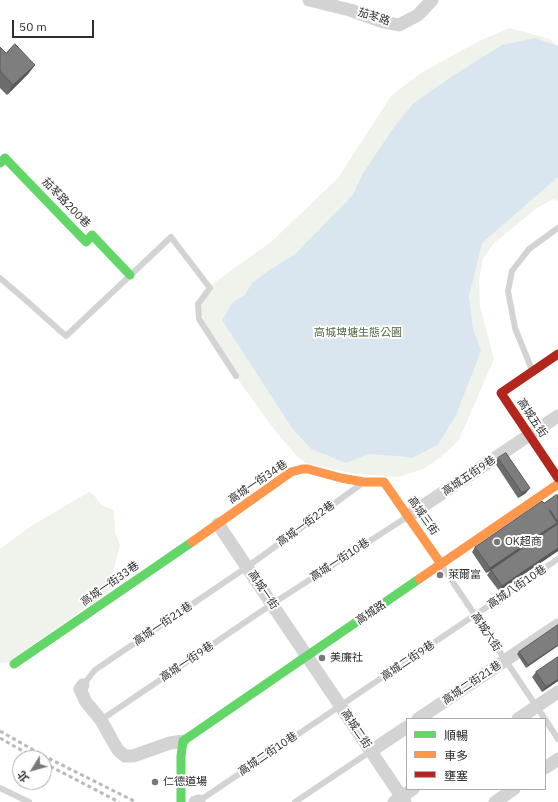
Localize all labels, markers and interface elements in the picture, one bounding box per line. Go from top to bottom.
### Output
street label: 茄苳路 [356,6,392,28]
scale bar [14,12,96,38]
text: 50 m [19,19,47,34]
street label: 茄苳路200巷 [39,175,93,231]
park label: 高城埤塘生態公園 [314,326,402,340]
street label: 高城五街 [514,396,550,440]
street label: 高城五街9巷 [440,453,498,499]
street label: 高城一街34巷 [226,457,290,507]
street label: 高城三街 [405,494,441,538]
street label: 高城一街22巷 [275,499,337,549]
place label: OK超商 [505,535,542,549]
street label: 高城一街10巷 [308,536,372,584]
marker: OK超商 [492,537,502,547]
street label: 高城一街33巷 [78,559,142,609]
street label: 高城八街10巷 [485,562,549,612]
street label: 高城一街 [245,568,281,612]
place label: 萊爾富 [448,568,481,582]
marker: 萊爾富 [435,570,445,580]
street label: 高城路 [354,598,388,628]
street label: 高城一街21巷 [131,599,195,649]
street label: 高城六街 [468,610,504,654]
street label: 高城二街9巷 [379,638,437,684]
street label: 高城一街9巷 [158,639,216,685]
place label: 美廉社 [330,651,363,665]
marker: 美廉社 [317,653,327,663]
street label: 高城二街21巷 [440,658,504,708]
street label: 高城二街 [338,707,374,751]
legend [406,718,546,790]
text: 順暢 [444,728,468,743]
street label: 高城二街10巷 [236,729,300,779]
text: 車多 [444,748,468,763]
north arrow [12,750,52,790]
text: 北 [14,768,32,785]
text: 壅塞 [444,768,468,783]
place label: 仁德道場 [163,775,207,789]
marker: 仁德道場 [150,777,160,787]

